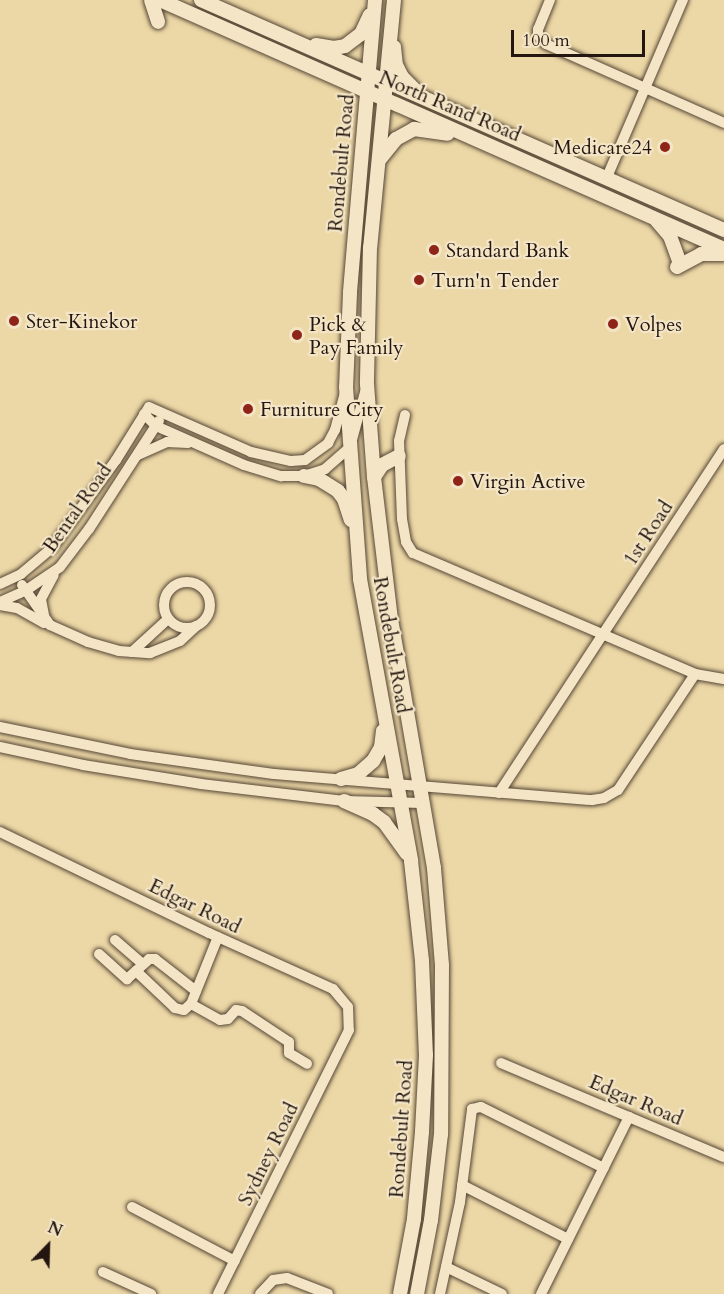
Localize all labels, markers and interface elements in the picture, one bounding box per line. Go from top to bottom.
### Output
scale bar [514,18,648,56]
text: 100 m [522,28,570,53]
street label: North Rand Road [376,65,524,147]
street label: Rondebult Road [323,93,359,233]
place label: Medicare24 [553,135,652,159]
marker: Medicare24 [656,138,674,156]
place label: Standard Bank [446,238,569,262]
marker: Standard Bank [427,243,441,257]
place label: Turn'n Tender [431,268,559,292]
marker: Turn'n Tender [412,273,426,287]
place label: Ster-Kinekor [26,309,137,333]
place label: Pick & Pay Family [309,312,404,359]
place label: Volpes [625,312,682,336]
marker: Ster-Kinekor [7,314,21,328]
marker: Volpes [606,317,620,331]
marker: Pick & Pay Family [290,328,304,342]
place label: Furniture City [260,397,384,421]
marker: Furniture City [241,402,255,416]
street label: Bental Road [38,459,116,557]
place label: Virgin Active [470,469,586,493]
marker: Virgin Active [451,474,465,488]
street label: 1st Road [618,496,678,570]
street label: Rondebult Road [368,575,416,715]
street label: Edgar Road [145,873,245,939]
street label: Rondebult Road [384,1059,418,1199]
street label: Edgar Road [586,1070,686,1130]
street label: Sydney Road [233,1099,303,1209]
north arrow [18,1216,78,1276]
text: N [44,1217,66,1242]

